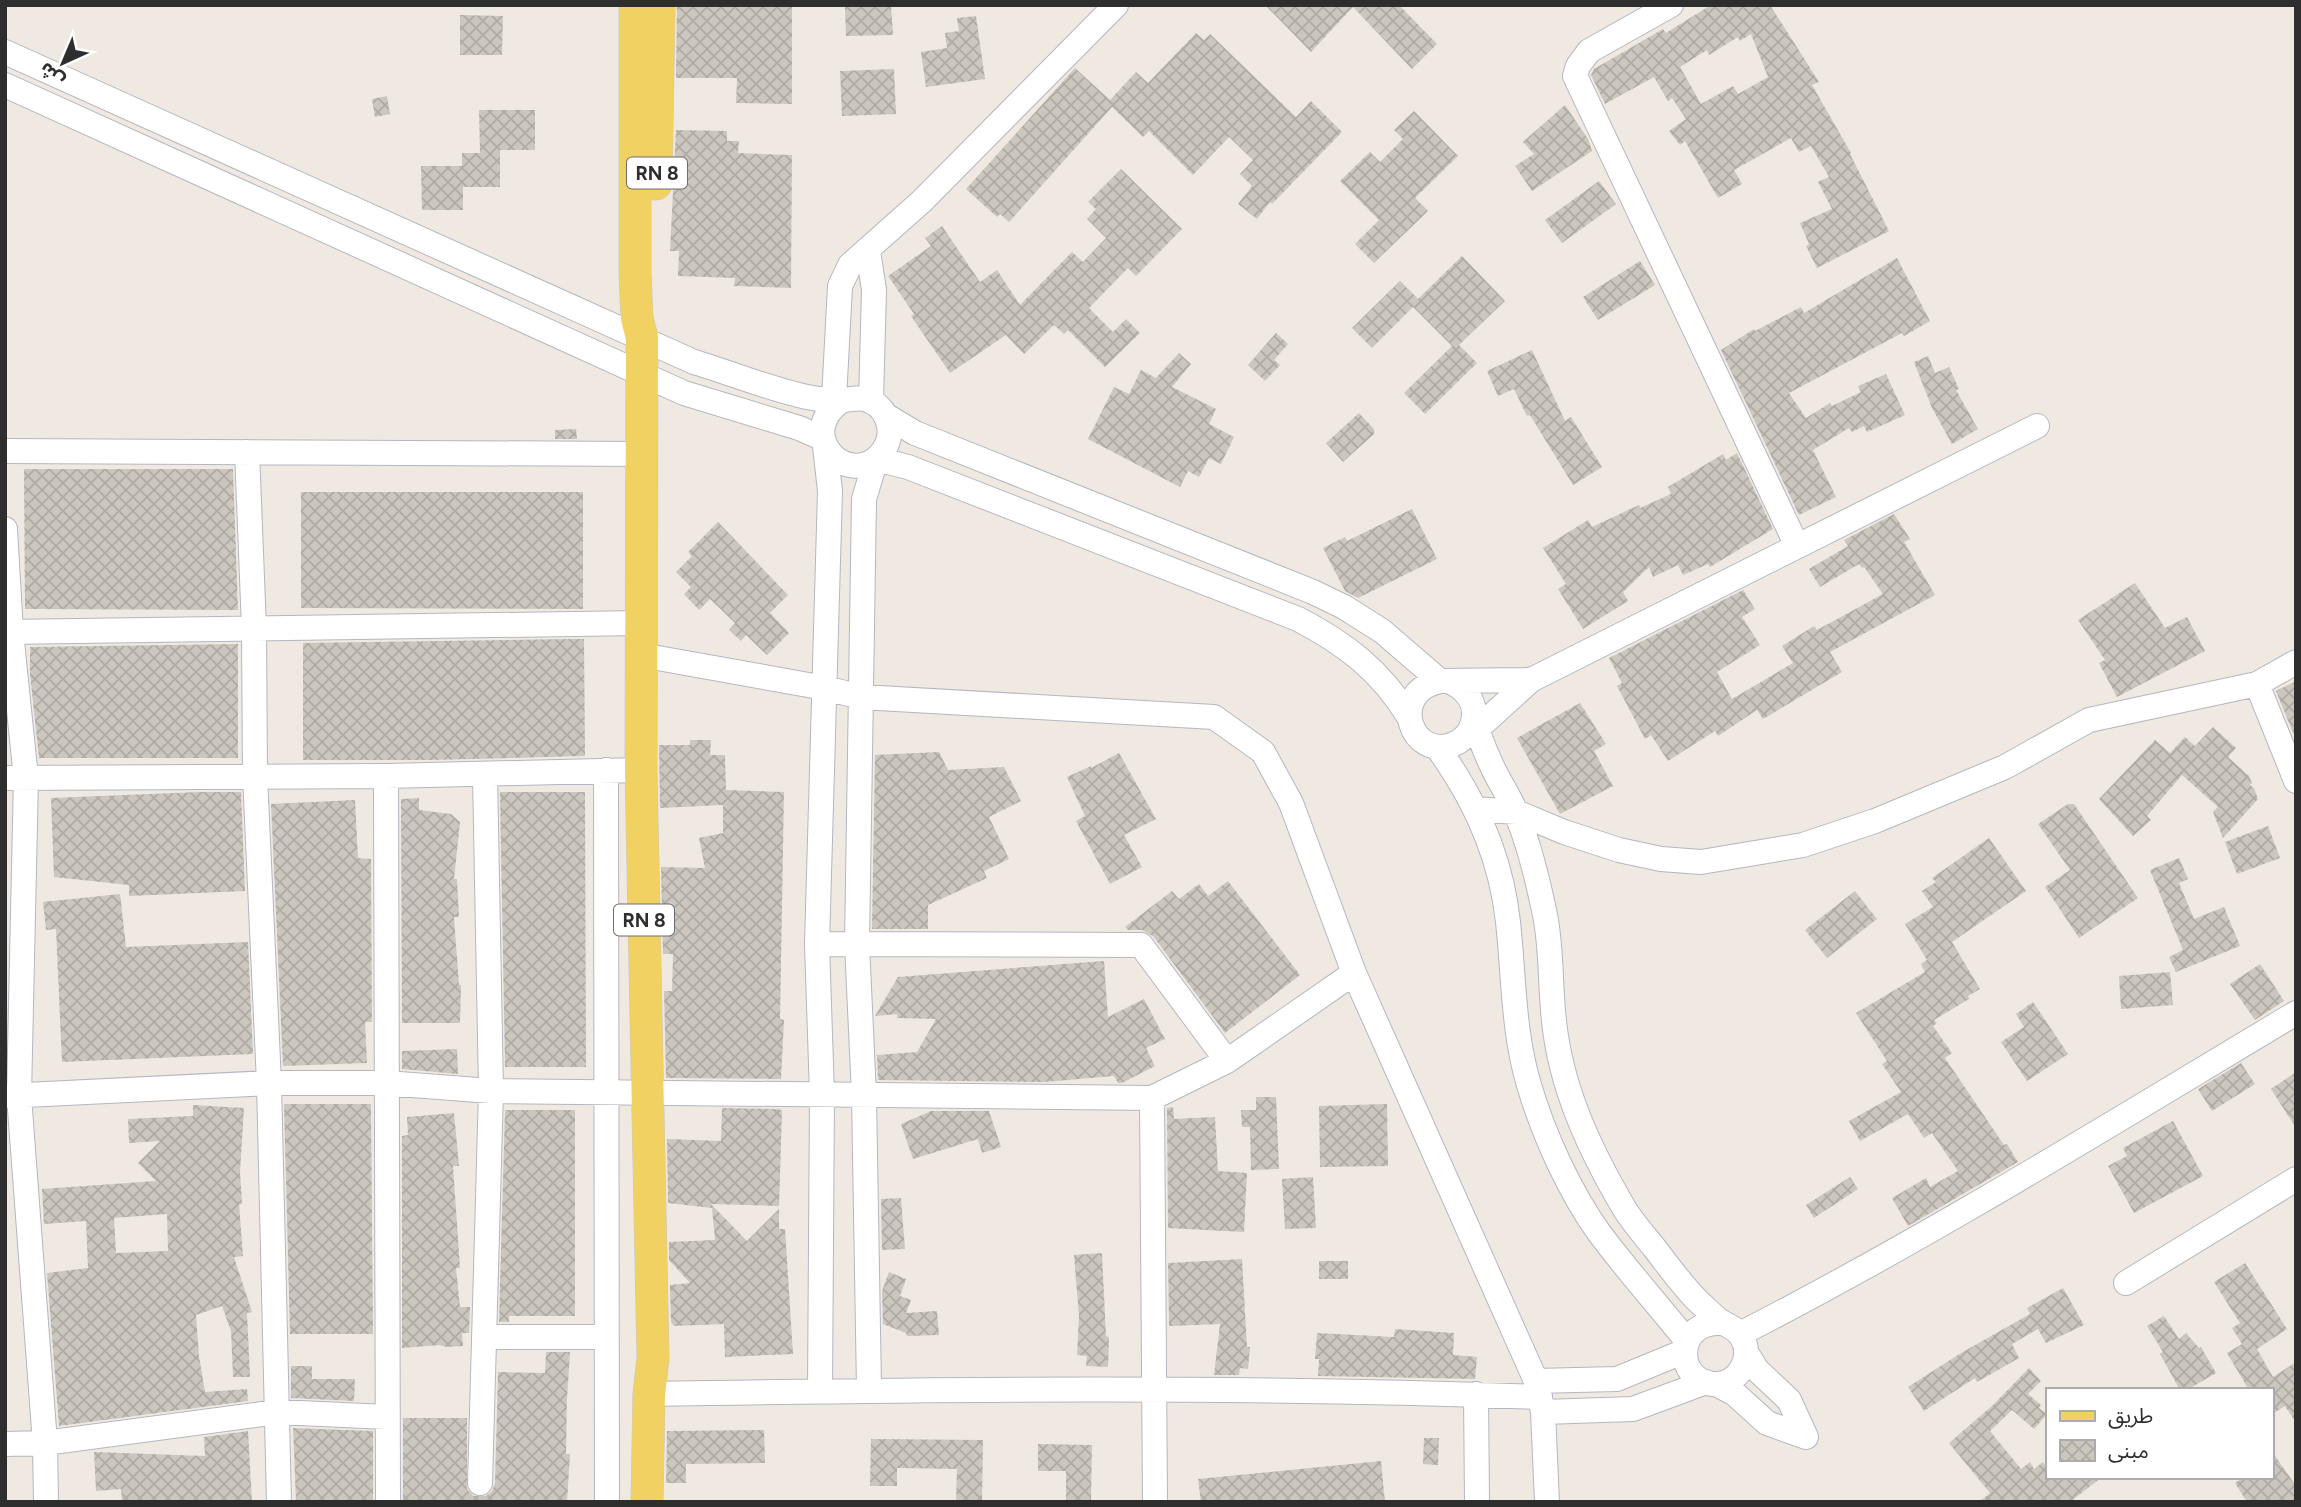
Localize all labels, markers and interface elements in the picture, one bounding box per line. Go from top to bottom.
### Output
north arrow [28,28,98,98]
text: ش [34,58,69,92]
road number: RN 8 [627,158,687,188]
road number: RN 8 [614,904,674,936]
legend [2046,1388,2273,1479]
text: طريق [2108,1403,2153,1429]
text: مبنى [2108,1438,2149,1463]

